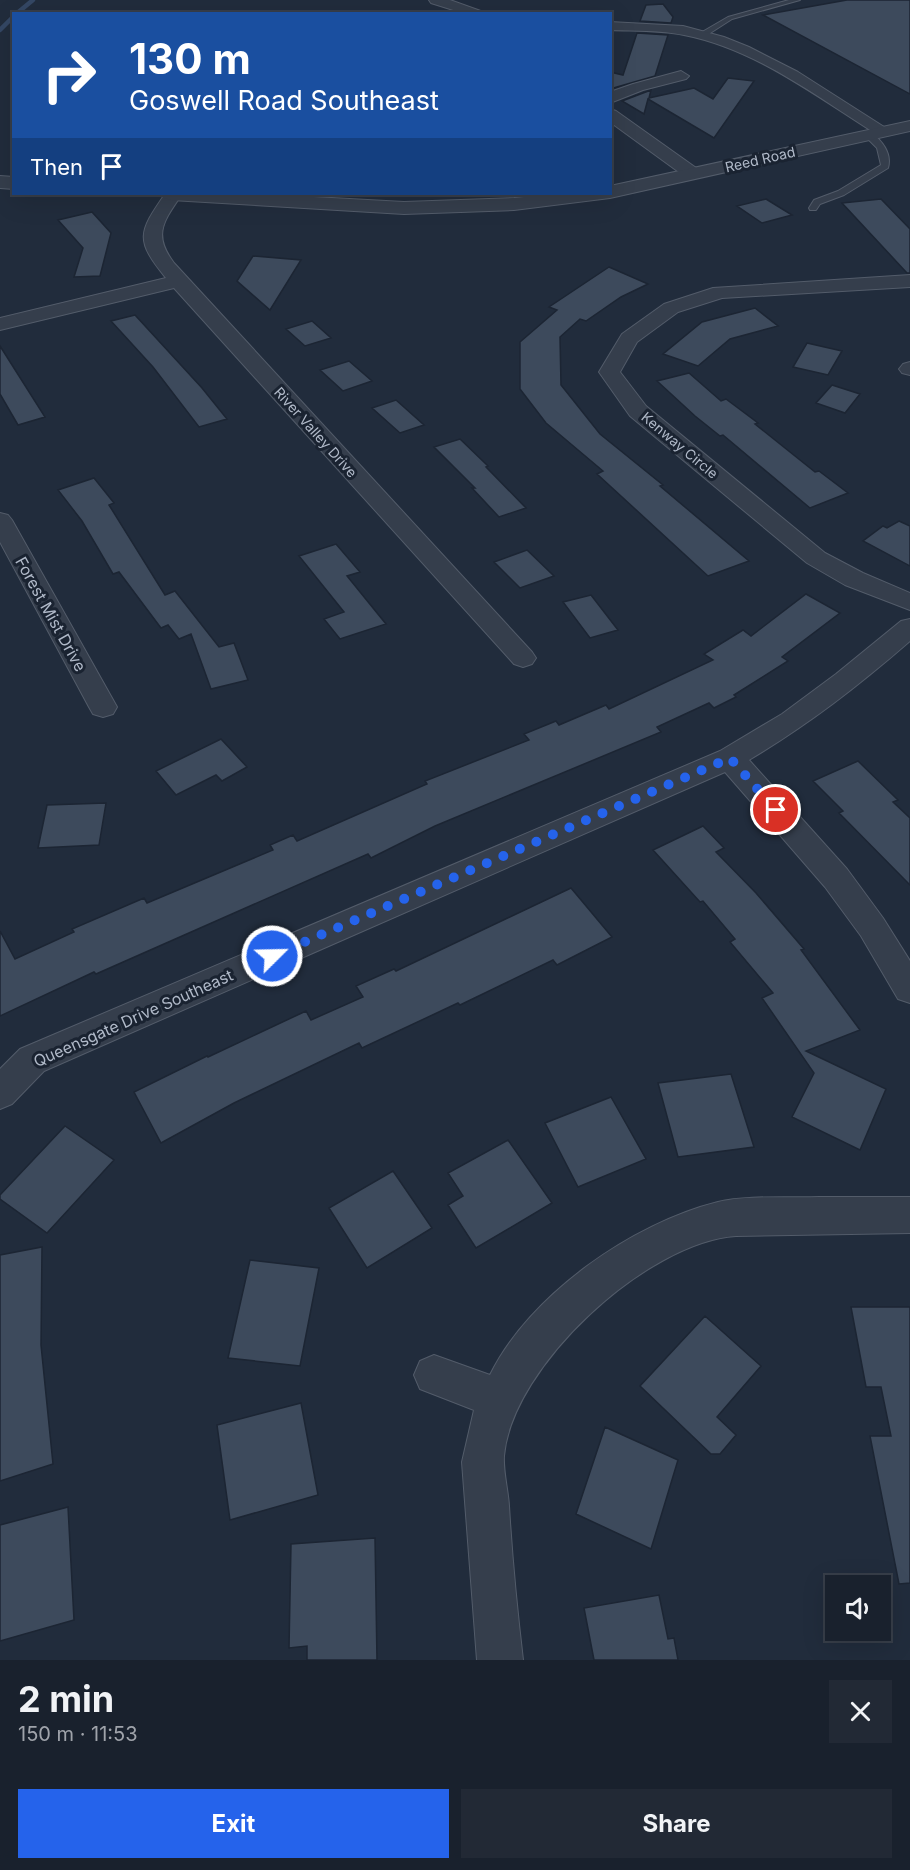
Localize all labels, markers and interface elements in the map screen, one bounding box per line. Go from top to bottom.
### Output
text: 130 m [129,33,251,84]
icon: right [30,36,108,114]
text: Goswell Road Southeast [129,84,439,117]
street label: Reed Road [723,143,797,175]
icon: arrive [95,150,128,183]
text: Then [30,154,83,180]
street label: River Valley Drive [271,383,361,481]
street label: Kenway Circle [638,408,722,482]
street label: Forest Mist Drive [11,553,91,675]
pin [750,784,801,835]
icon: arrive [759,793,792,826]
position arrow [240,924,304,988]
street label: Queensgate Drive Southeast [30,965,236,1071]
map controls [825,1575,891,1641]
button: sound [825,1575,891,1641]
text: 2 min [18,1677,114,1721]
button: close [829,1680,892,1743]
text: 150 m · 11:53 [18,1722,138,1746]
button: Exit [18,1789,449,1858]
button: Share [461,1789,892,1858]

